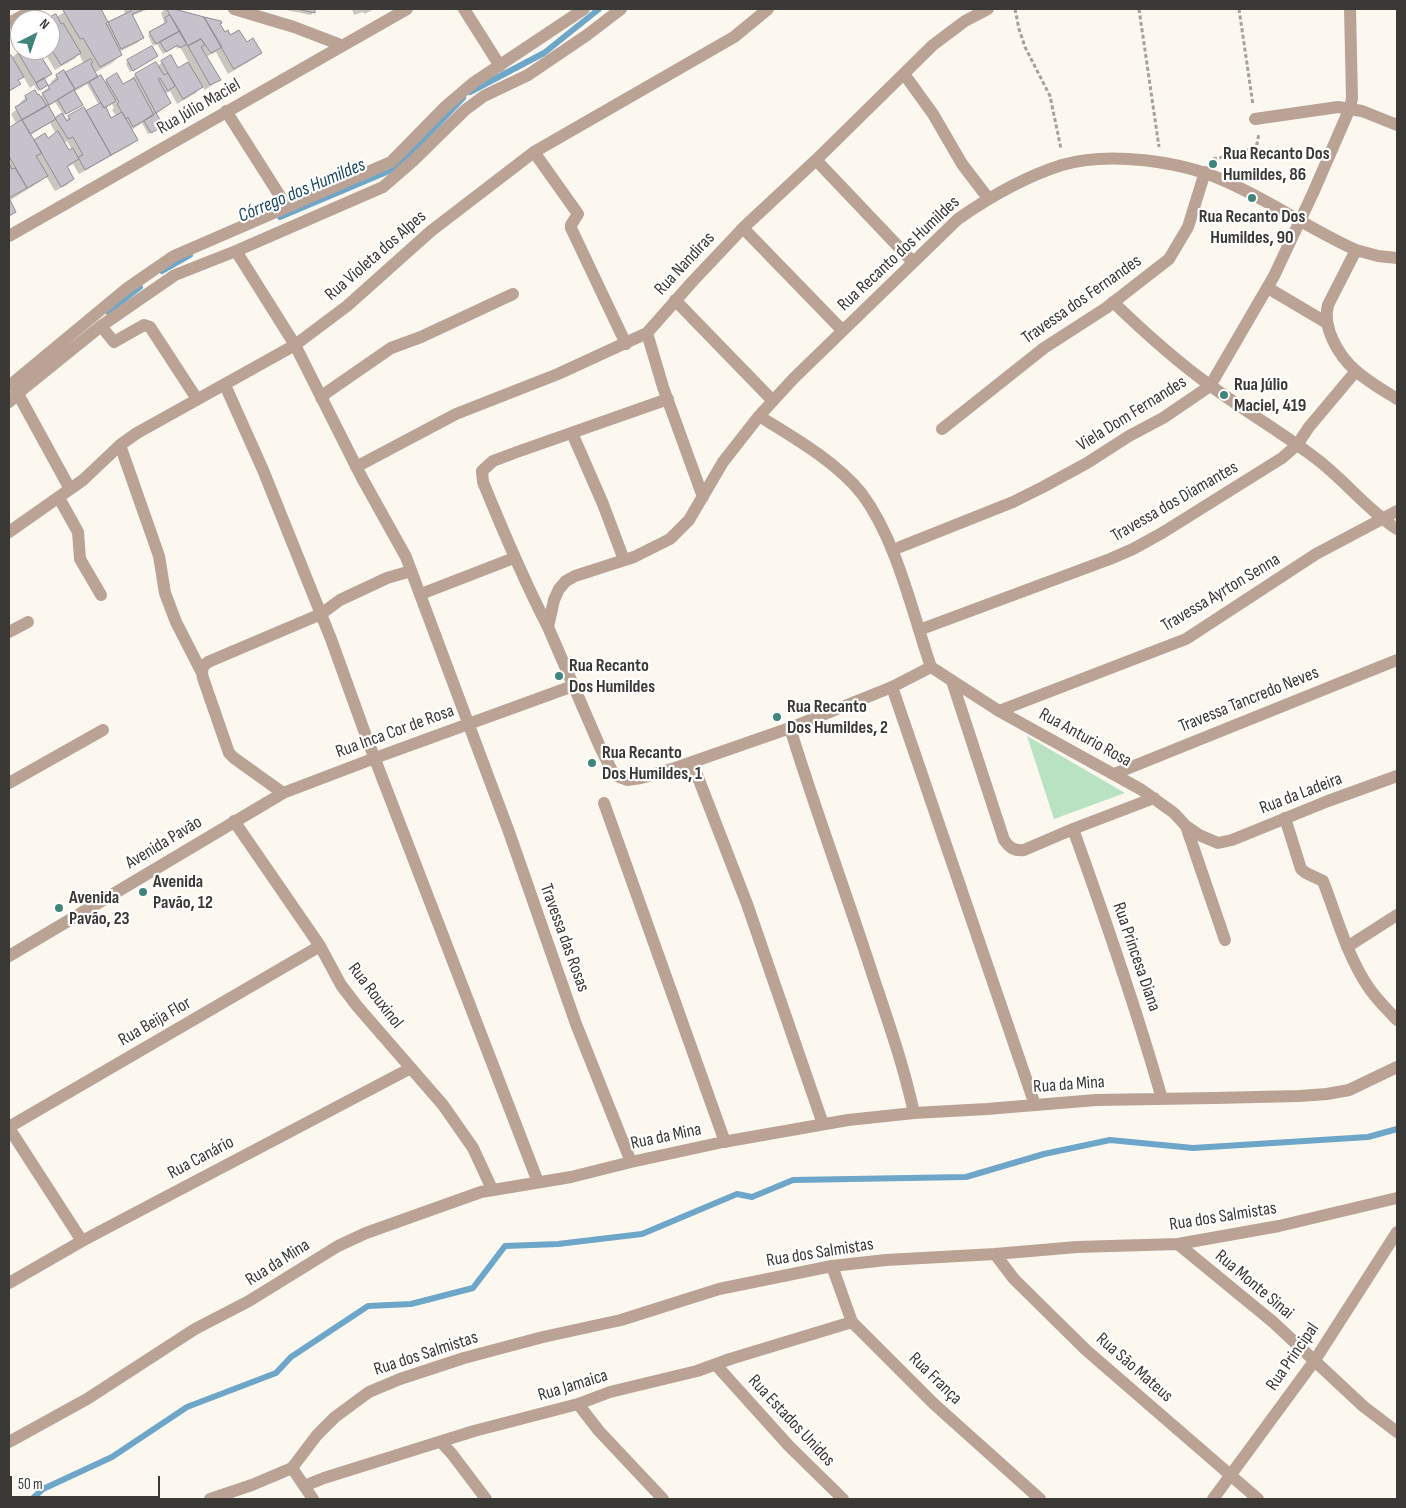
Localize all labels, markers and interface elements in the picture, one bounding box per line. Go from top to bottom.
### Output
north arrow [10,10,60,60]
text: N [36,15,53,33]
street label: Rua Júlio Maciel [153,74,245,140]
place label: Rua Recanto Dos Humildes, 86 [1223,143,1330,186]
water label: Córrego dos Humildes [235,154,369,228]
marker: Rua Recanto Dos Humildes, 86 [1207,158,1219,170]
street label: Rua Recanto dos Humildes [834,192,964,316]
marker: Rua Recanto Dos Humildes, 90 [1246,192,1258,204]
street label: Rua Violeta dos Alpes [321,206,431,306]
place label: Rua Recanto Dos Humildes, 90 [1199,206,1305,248]
street label: Rua Nandiras [650,228,720,300]
street label: Travessa dos Fernandes [1018,251,1146,349]
street label: Viela Dom Fernandes [1073,372,1191,456]
place label: Rua Júlio Maciel, 419 [1234,374,1306,416]
marker: Rua Júlio Maciel, 419 [1218,389,1230,401]
street label: Travessa dos Diamantes [1108,457,1242,547]
street label: Travessa Ayrton Senna [1158,549,1284,637]
place label: Rua Recanto Dos Humildes [569,655,655,698]
street label: Travessa Tancredo Neves [1176,662,1322,738]
marker: Rua Recanto Dos Humildes [553,670,565,682]
place label: Rua Recanto Dos Humildes, 2 [787,696,888,739]
street label: Rua Inca Cor de Rosa [333,701,457,763]
street label: Rua Anturio Rosa [1035,704,1135,772]
marker: Rua Recanto Dos Humildes, 2 [771,711,783,723]
place label: Rua Recanto Dos Humildes, 1 [602,742,702,784]
marker: Rua Recanto Dos Humildes, 1 [586,757,598,769]
street label: Rua da Ladeira [1257,768,1345,820]
street label: Avenida Pavão [122,812,206,874]
place label: Avenida Pavão, 12 [153,871,213,914]
street label: Travessa das Rosas [534,881,594,995]
marker: Avenida Pavão, 12 [137,886,149,898]
place label: Avenida Pavão, 23 [69,887,130,930]
street label: Rua Princesa Diana [1107,900,1165,1014]
marker: Avenida Pavão, 23 [53,902,65,914]
street label: Rua Rouxinol [343,959,407,1033]
street label: Rua Beija Flor [115,993,195,1051]
street label: Rua da Mina [1033,1072,1105,1098]
street label: Rua da Mina [629,1119,703,1155]
street label: Rua Canário [164,1132,238,1184]
street label: Rua dos Salmistas [1168,1198,1278,1236]
street label: Rua dos Salmistas [765,1234,875,1272]
street label: Rua da Mina [242,1235,314,1291]
street label: Rua Monte Sinai [1210,1246,1298,1324]
street label: Rua Principal [1262,1319,1324,1395]
street label: Rua dos Salmistas [371,1327,481,1381]
street label: Rua São Mateus [1091,1329,1177,1407]
street label: Rua França [904,1348,966,1410]
street label: Rua Jamaica [535,1365,611,1407]
street label: Rua Estados Unidos [743,1371,839,1471]
scale bar [12,1466,162,1498]
text: 50 m [18,1475,43,1494]

